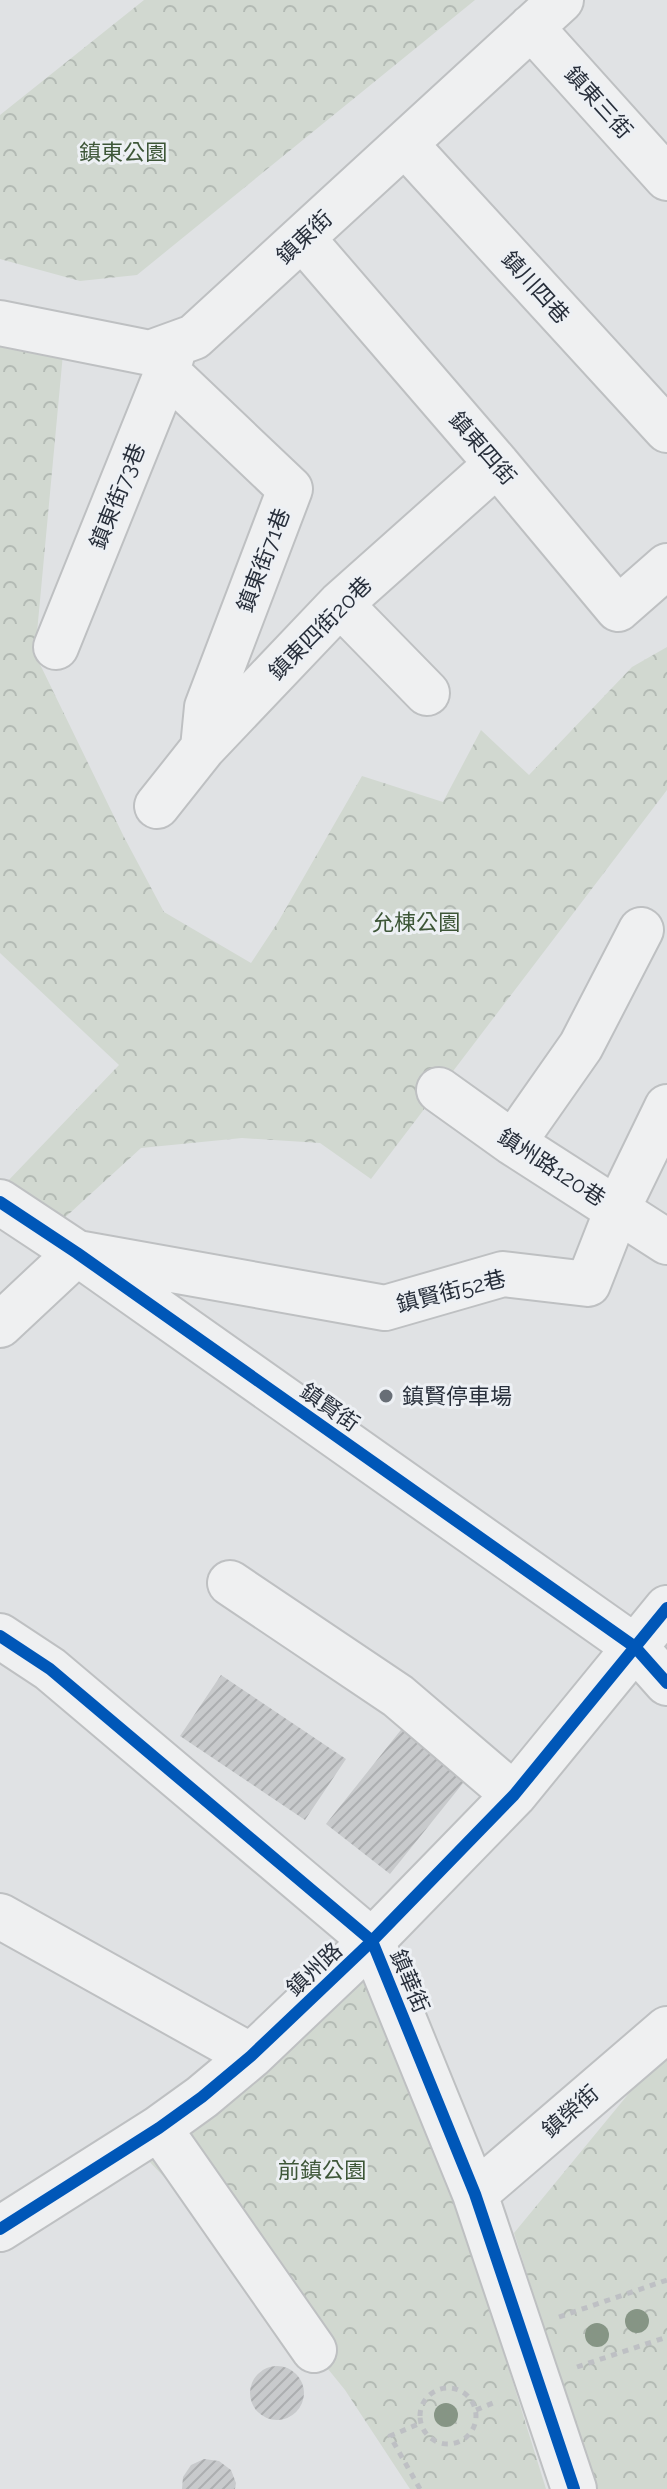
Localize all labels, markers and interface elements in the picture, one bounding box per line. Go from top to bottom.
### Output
street label: 鎮東三街 [560,61,638,143]
park label: 鎮東公園 [79,139,167,165]
street label: 鎮東街 [271,205,337,269]
street label: 鎮川四巷 [497,246,575,328]
street label: 鎮東四街 [444,406,522,490]
street label: 鎮東街73巷 [84,439,150,553]
street label: 鎮東街71巷 [231,504,295,616]
street label: 鎮東四街20巷 [263,571,377,685]
park label: 允棟公園 [372,909,460,935]
street label: 鎮州路120巷 [494,1123,610,1211]
street label: 鎮賢街52巷 [394,1265,508,1317]
street label: 鎮賢街 [296,1377,364,1437]
place label: 鎮賢停車場 [402,1383,512,1409]
marker: 鎮賢停車場 [377,1387,395,1405]
street label: 鎮州路 [281,1937,347,2001]
street label: 鎮華街 [385,1946,435,2016]
street label: 鎮榮街 [537,2080,603,2142]
park label: 前鎮公園 [278,2157,366,2183]

